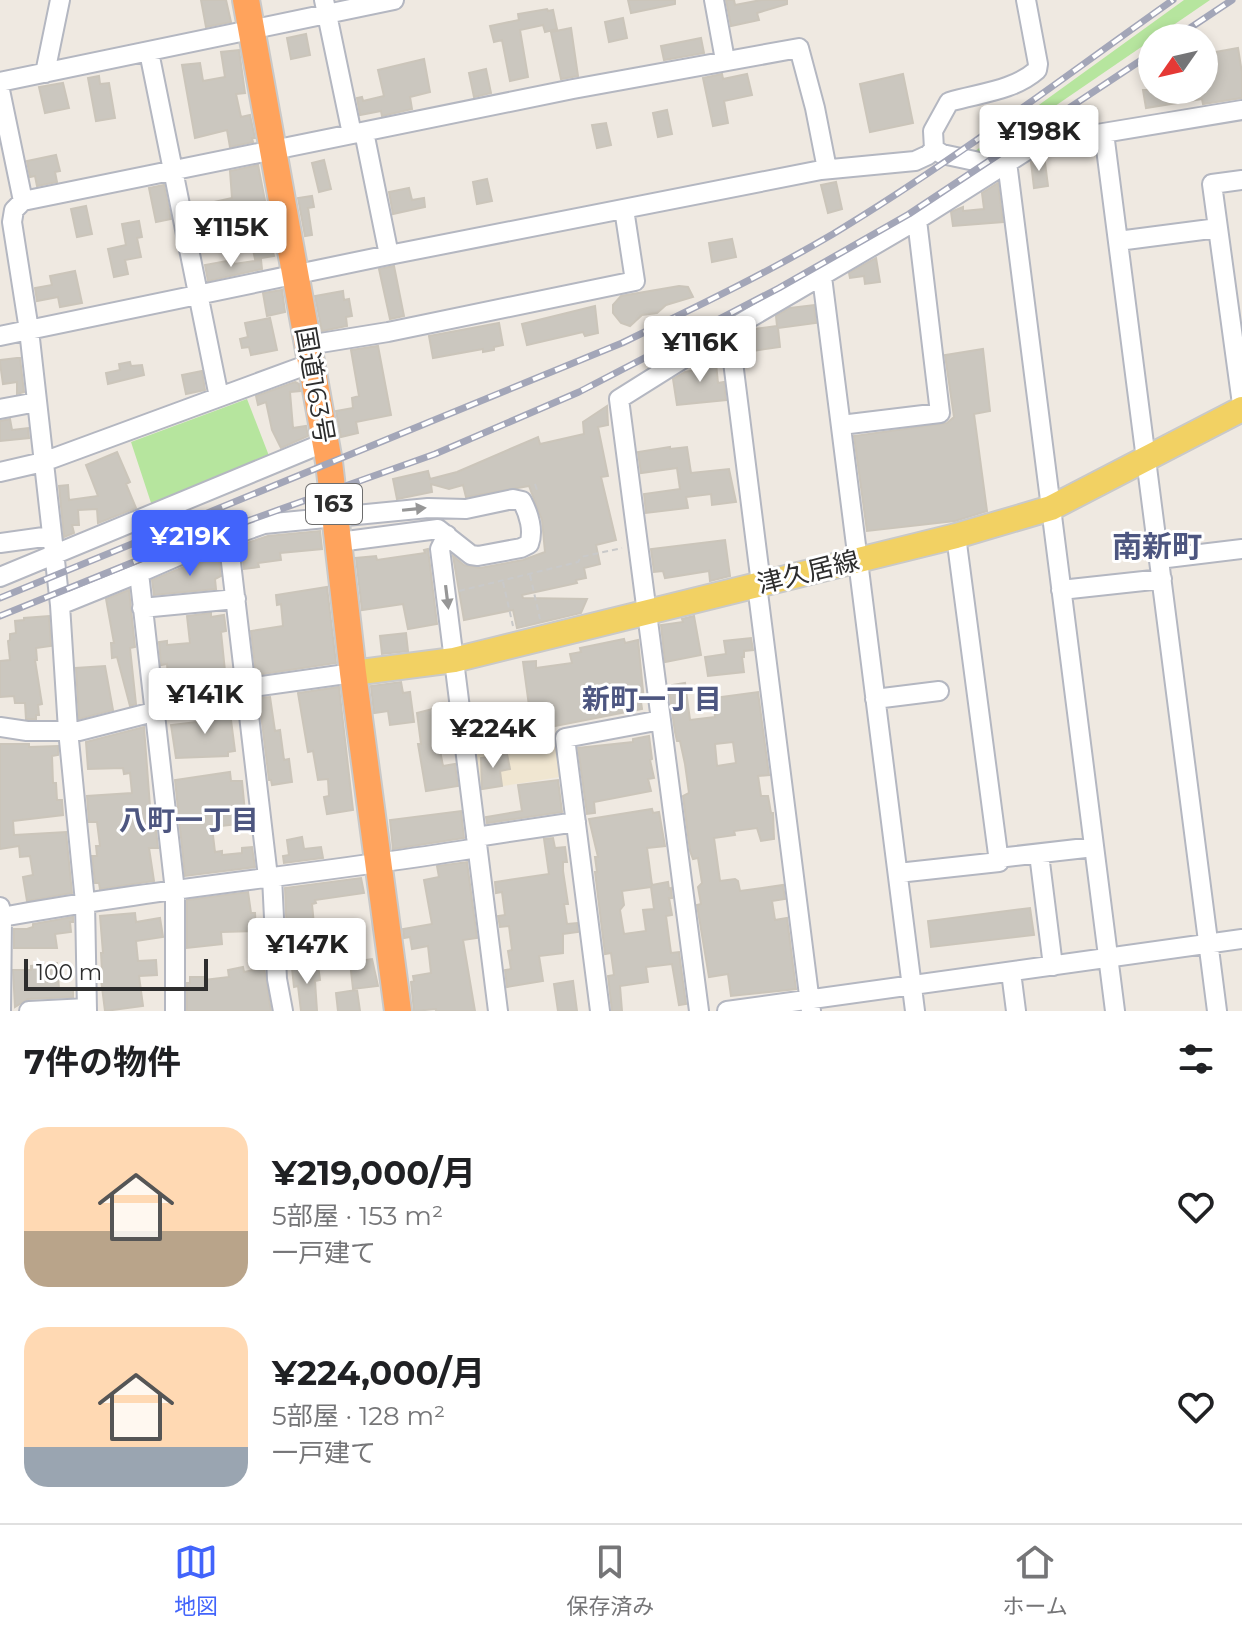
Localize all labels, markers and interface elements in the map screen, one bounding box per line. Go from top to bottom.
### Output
north arrow [1138,24,1218,104]
map controls [1138,24,1218,104]
pin: ¥198K [983,105,1095,173]
text: ¥198K [997,115,1081,147]
pin: ¥115K [175,201,287,269]
text: ¥115K [193,211,269,243]
pin: ¥116K [644,316,756,384]
street label: 国道163号 [289,324,341,446]
text: ¥116K [662,326,738,358]
road number: 163 [306,484,362,524]
one-way arrow [401,503,426,516]
pin: ¥219K [134,510,246,578]
text: ¥219K [150,520,230,552]
district label: 南新町 [1112,528,1202,565]
street label: 津久居線 [754,544,862,600]
one-way arrow [441,585,454,610]
pin: ¥141K [149,668,261,736]
text: ¥141K [167,678,243,710]
district label: 新町一丁目 [582,682,722,716]
pin: ¥224K [437,702,549,770]
text: ¥224K [450,712,536,744]
district label: 八町一丁目 [119,803,259,837]
pin: ¥147K [251,918,363,986]
text: ¥147K [266,928,348,960]
scale bar [24,955,208,991]
text: 100 m [36,959,102,986]
icon: filters [1174,1037,1218,1081]
text: 7件の物件 [24,1041,181,1083]
text: ¥219,000/月 [272,1152,476,1194]
icon: home [88,1159,184,1255]
icon: heart [1174,1185,1218,1229]
text: 5部屋 · 153 m² [272,1200,443,1232]
text: 一戸建て [272,1237,376,1269]
text: ¥224,000/月 [272,1352,485,1394]
icon: home [88,1359,184,1455]
icon: heart [1174,1385,1218,1429]
text: 5部屋 · 128 m² [272,1400,445,1432]
text: 一戸建て [272,1437,376,1469]
tab: 地図 [174,1540,218,1620]
tab: 保存済み [566,1540,654,1620]
tab: ホーム [1003,1540,1068,1620]

